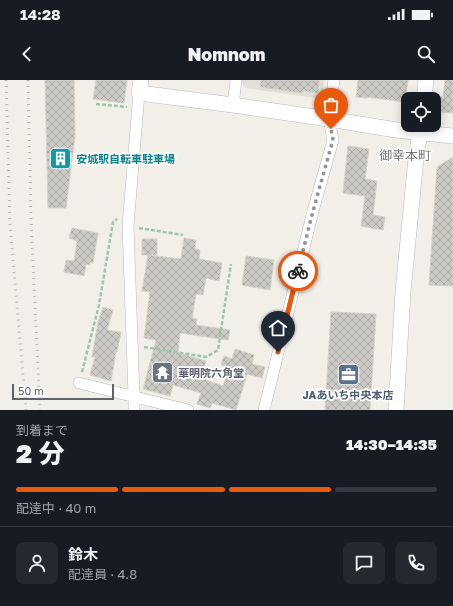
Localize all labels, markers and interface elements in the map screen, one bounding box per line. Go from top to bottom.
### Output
text: 14:28 [20,5,61,23]
icon: back [16,43,38,65]
text: Nomnom [188,43,265,65]
icon: search [415,43,437,65]
pin [314,88,348,129]
map controls [401,92,441,132]
button: locate [401,92,441,132]
icon: bag [320,94,342,116]
building icon: 安城駅自転車駐車場 [47,146,73,172]
district label: 御幸本町 [379,147,431,163]
place label: 安城駅自転車駐車場 [76,152,175,165]
courier [278,251,318,291]
icon: bike [287,260,309,282]
pin [261,311,295,352]
icon: home [267,317,289,339]
temple icon: 華明院六角堂 [149,360,175,386]
office icon: JAあいち中央本店 [335,362,361,388]
place label: 華明院六角堂 [178,366,244,379]
scale bar [12,382,114,401]
text: 50 m [18,384,44,397]
place label: JAあいち中央本店 [303,388,393,401]
text: 到着まで [16,422,68,438]
text: 14:30–14:35 [346,435,437,453]
text: 2 分 [16,438,65,469]
text: 配達中 · 40 m [16,500,96,516]
button: person [16,542,58,584]
button: chat [343,542,385,584]
button: phone [395,542,437,584]
text: 鈴木 [68,545,98,563]
text: 配達員 · 4.8 [68,566,137,582]

